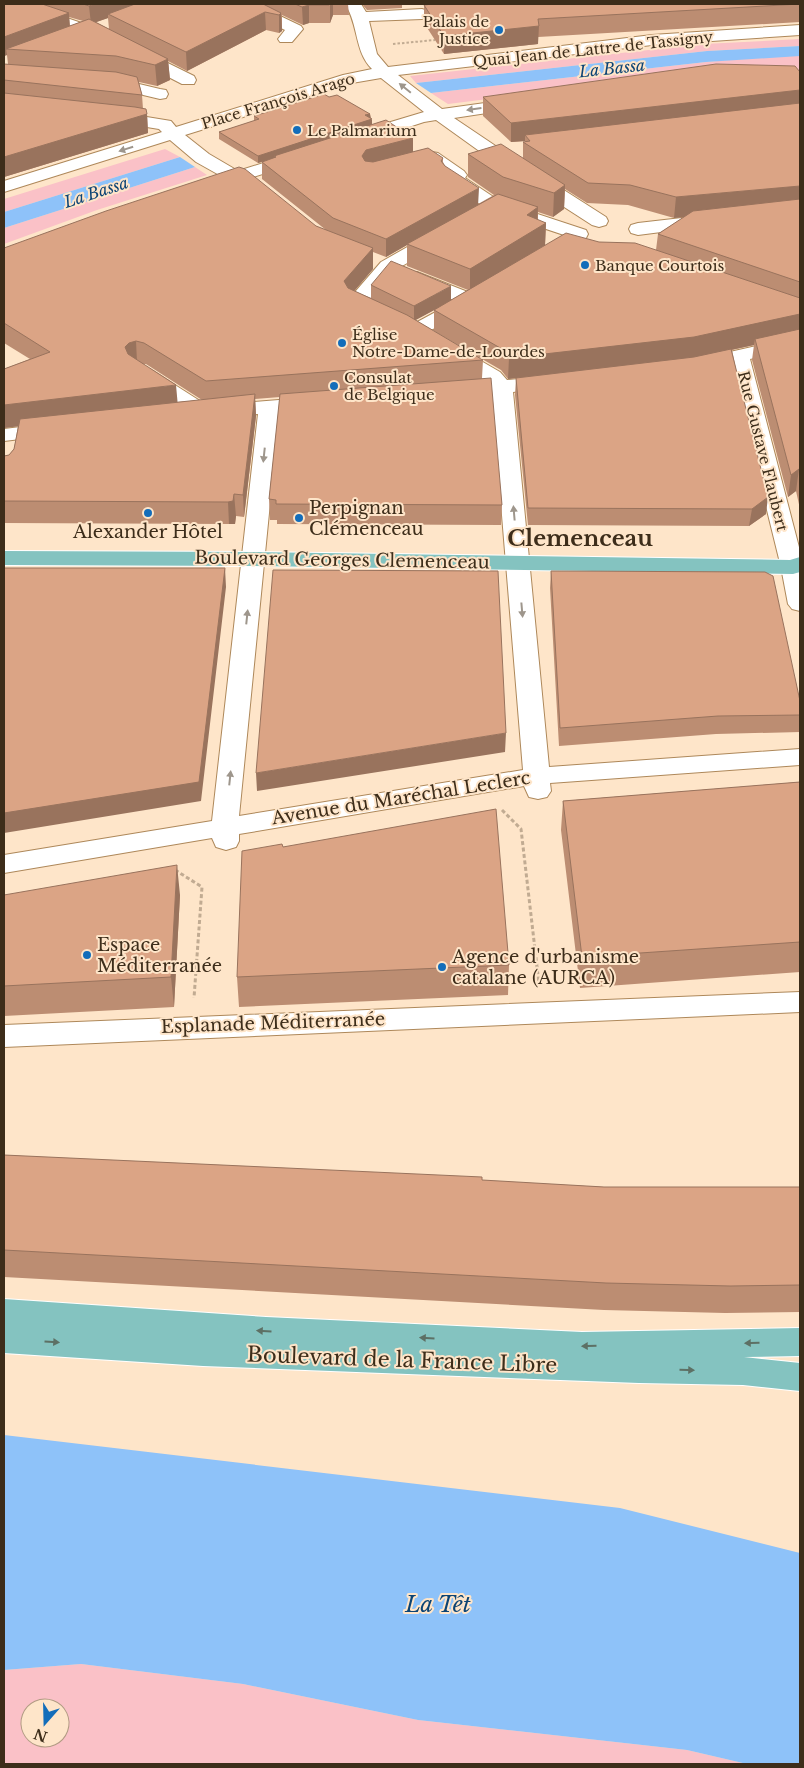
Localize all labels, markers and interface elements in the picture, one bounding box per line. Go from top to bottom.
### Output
place label: Palais de Justice [422,12,489,48]
marker: Palais de Justice [493,24,505,36]
street label: Quai Jean de Lattre de Tassigny [472,27,714,71]
water label: La Bassa [577,55,646,82]
street label: Place François Arago [199,69,357,133]
one-way arrow [399,83,412,94]
one-way arrow [465,105,481,113]
place label: Le Palmarium [307,121,417,140]
marker: Le Palmarium [291,124,303,136]
one-way arrow [118,145,133,153]
water label: La Bassa [60,172,131,212]
place label: Banque Courtois [595,256,725,275]
marker: Banque Courtois [579,259,591,271]
place label: Église Notre-Dame-de-Lourdes [352,325,545,361]
marker: Église Notre-Dame-de-Lourdes [336,337,348,349]
place label: Consulat de Belgique [344,368,435,404]
street label: Rue Gustave Flaubert [734,369,792,533]
marker: Consulat de Belgique [328,380,340,392]
one-way arrow [260,447,268,463]
place label: Perpignan Clémenceau [309,497,424,540]
one-way arrow [510,505,518,521]
marker: Alexander Hôtel [142,507,154,519]
marker: Perpignan Clémenceau [293,512,305,524]
place label: Alexander Hôtel [72,521,223,543]
district label: Clemenceau [507,525,653,552]
street label: Boulevard Georges Clemenceau [194,546,490,574]
one-way arrow [518,603,526,619]
one-way arrow [243,608,251,624]
street label: Avenue du Maréchal Leclerc [269,767,532,829]
one-way arrow [226,770,234,786]
place label: Espace Méditerranée [97,934,222,977]
place label: Agence d'urbanisme catalane (AURCA) [451,946,639,989]
marker: Espace Méditerranée [81,949,93,961]
marker: Agence d'urbanisme catalane (AURCA) [436,961,448,973]
street label: Esplanade Méditerranée [161,1008,385,1038]
one-way arrow [256,1326,272,1334]
one-way arrow [418,1334,434,1342]
one-way arrow [45,1338,61,1346]
one-way arrow [743,1339,759,1347]
street label: Boulevard de la France Libre [246,1342,558,1378]
one-way arrow [581,1342,597,1350]
one-way arrow [680,1367,696,1375]
water label: La Têt [404,1591,471,1618]
north arrow [20,1698,70,1748]
text: N [31,1725,50,1746]

